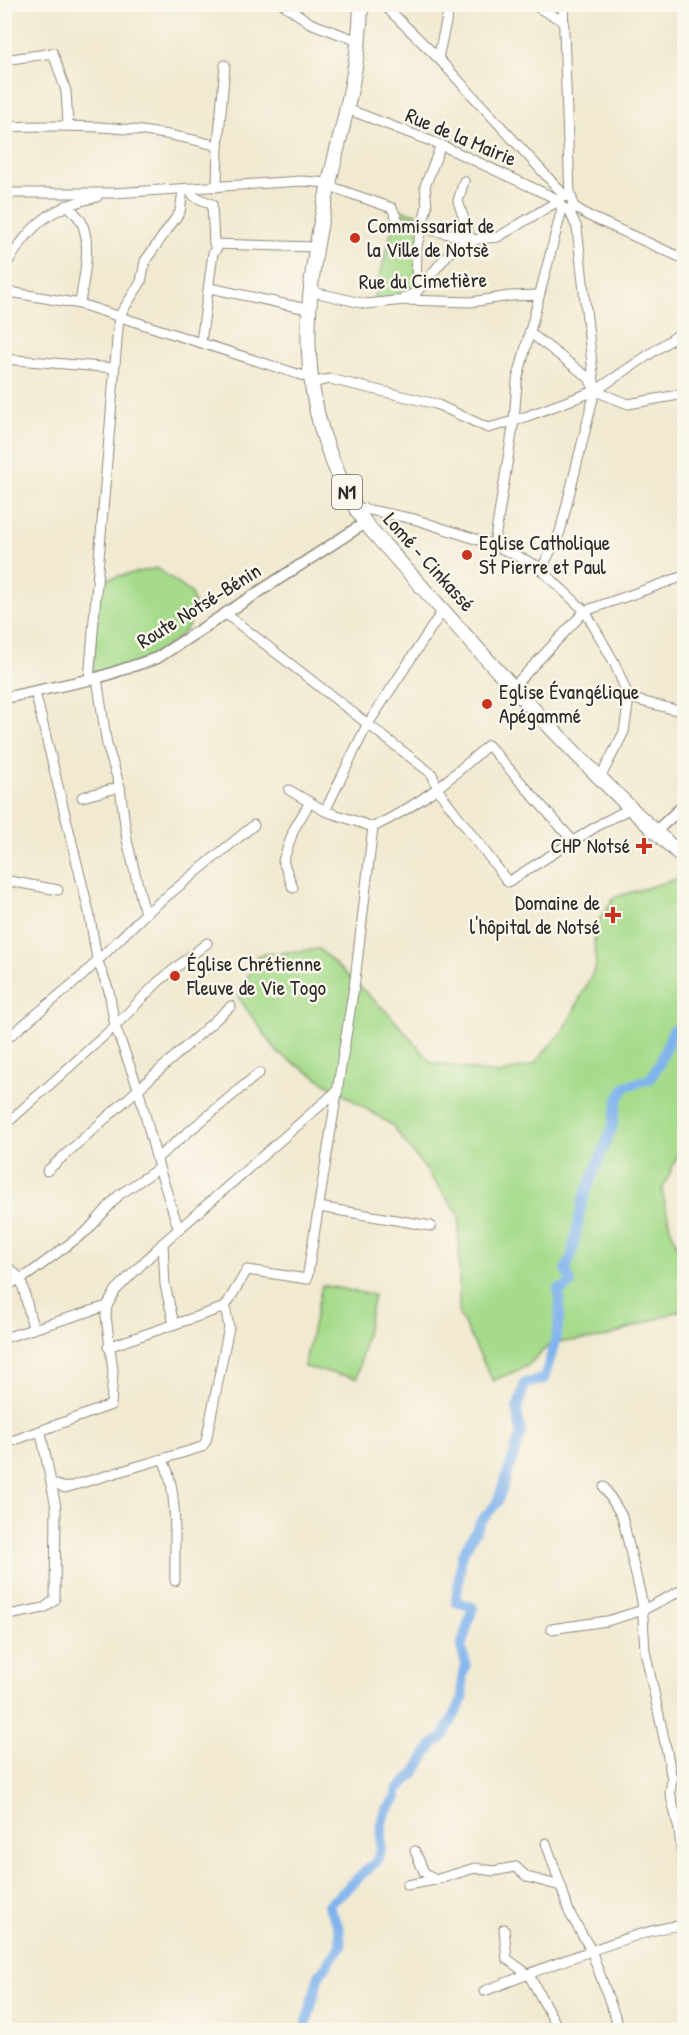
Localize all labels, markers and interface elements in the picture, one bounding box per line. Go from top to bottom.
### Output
street label: Rue de la Mairie [401,100,521,173]
place label: Commissariat de la Ville de Notsè [367,211,494,264]
marker: Commissariat de la Ville de Notsè [348,231,362,245]
street label: Rue du Cimetière [359,265,487,296]
road number: N1 [332,475,362,509]
street label: Lomé - Cinkassé [377,506,482,618]
place label: Eglise Catholique St Pierre et Paul [479,528,610,581]
marker: Eglise Catholique St Pierre et Paul [460,548,474,562]
street label: Route Notsé-Bénin [131,556,266,655]
place label: Eglise Évangélique Apégammé [499,677,639,730]
marker: Eglise Évangélique Apégammé [480,697,494,711]
place label: CHP Notsé [550,831,630,860]
marker: CHP Notsé [635,837,653,855]
place label: Domaine de l'hôpital de Notsé [469,888,600,941]
marker: Domaine de l'hôpital de Notsé [604,906,622,924]
place label: Église Chrétienne Fleuve de Vie Togo [186,949,326,1002]
marker: Église Chrétienne Fleuve de Vie Togo [168,969,182,983]

